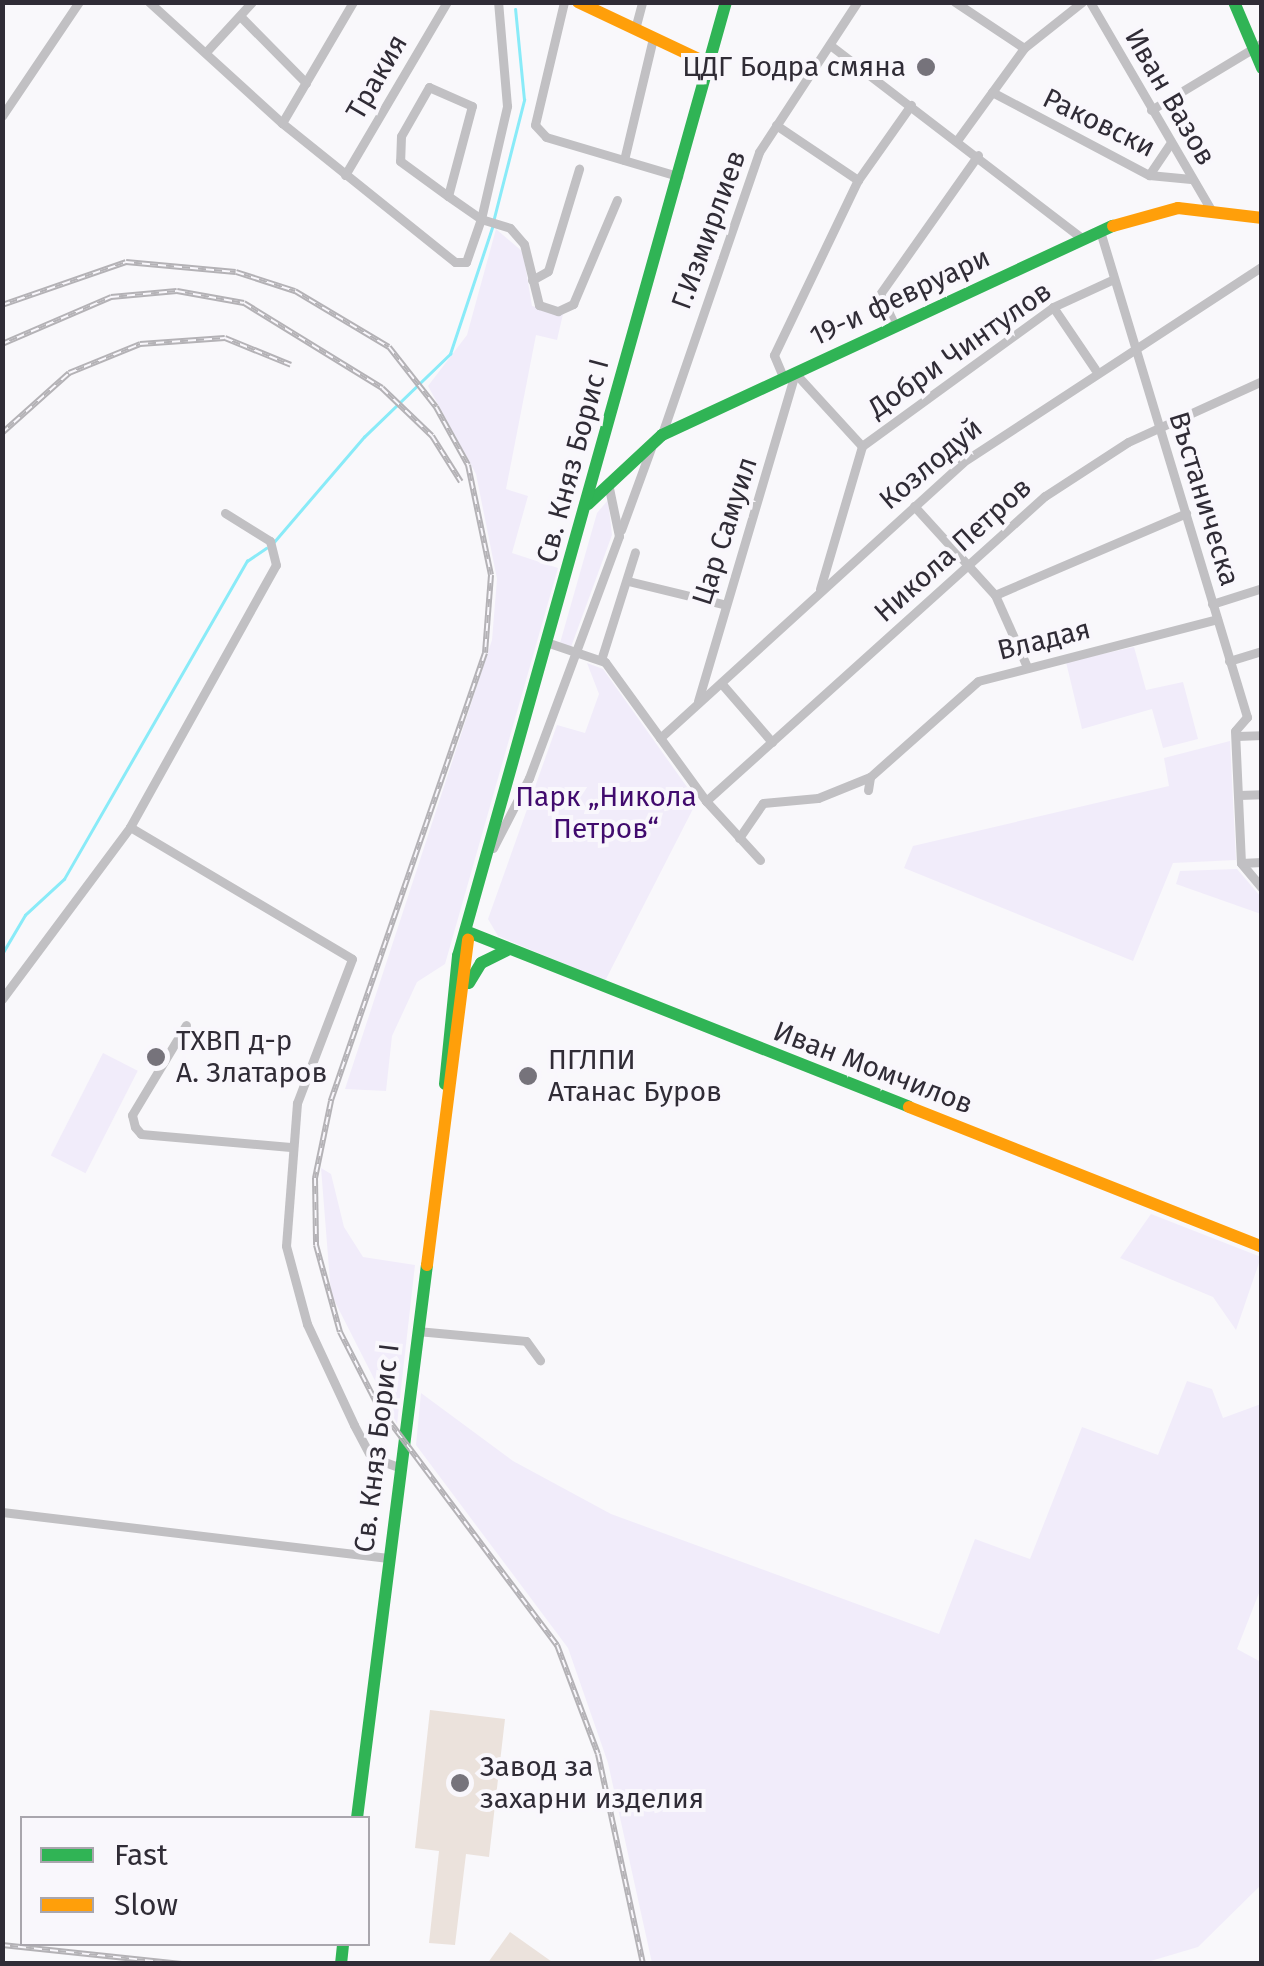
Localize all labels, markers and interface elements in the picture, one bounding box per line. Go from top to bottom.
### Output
street label: Иван Вазов [1117,23,1223,171]
street label: Тракия [339,28,415,126]
place label: ЦДГ Бодра смяна [682,50,906,84]
marker: ЦДГ Бодра смяна [915,56,937,78]
street label: Раковски [1037,81,1161,165]
street label: Г.Измирлиев [665,146,753,314]
street label: 19-и февруари [805,241,995,353]
street label: Добри Чинтулов [862,274,1058,426]
street label: Св. Княз Борис I [530,355,616,567]
street label: Въстаническа [1162,408,1246,590]
street label: Козлодуй [873,411,989,517]
street label: Цар Самуил [685,453,765,609]
street label: Никола Петров [868,471,1038,629]
street label: Владая [994,612,1094,668]
park label: Парк „Никола Петров“ [515,780,697,846]
street label: Иван Момчилов [768,1014,978,1122]
place label: ТХВП д-р А. Златаров [176,1024,327,1090]
place label: ПГЛПИ Атанас Буров [548,1043,722,1109]
marker: ТХВП д-р А. Златаров [145,1046,167,1068]
marker: ПГЛПИ Атанас Буров [517,1065,539,1087]
street label: Св. Княз Борис I [348,1342,406,1554]
place label: Завод за захарни изделия [480,1750,704,1816]
marker: Завод за захарни изделия [449,1772,471,1794]
legend [20,1816,370,1946]
text: Fast [114,1837,168,1873]
text: Slow [114,1887,178,1923]

